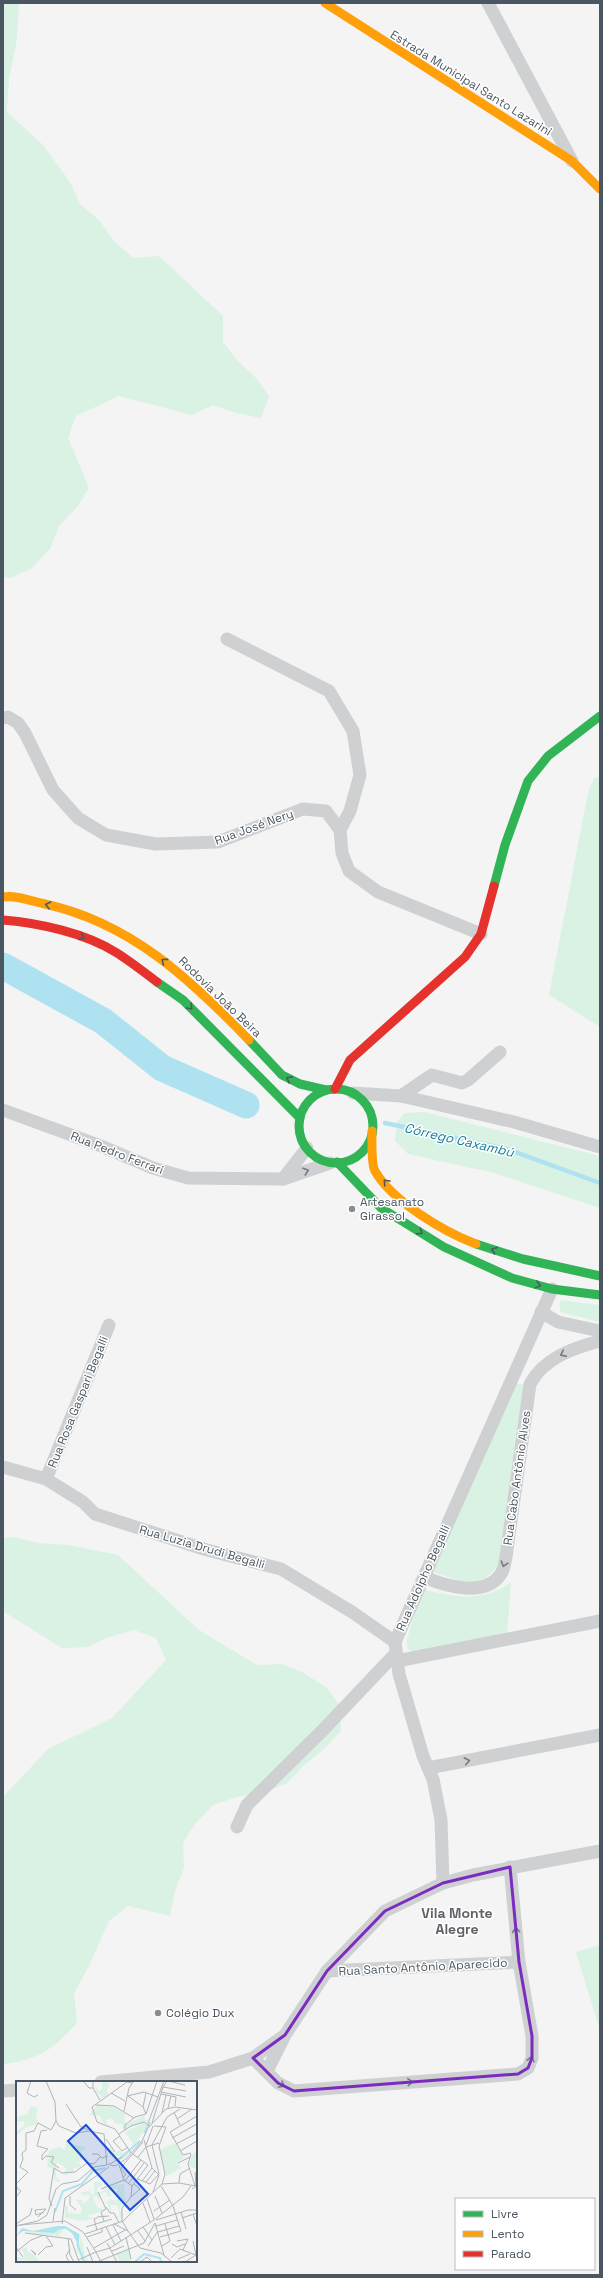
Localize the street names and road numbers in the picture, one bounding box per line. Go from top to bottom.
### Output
street label: Estrada Municipal Santo Lazarini [387,27,555,140]
street label: Rua José Nery [212,805,296,849]
street label: Rodovia João Beira [175,953,265,1041]
street label: Rua Pedro Ferrari [68,1128,166,1178]
street label: Rua Rosa Gaspari Begalli [44,1334,112,1470]
street label: Rua Cabo Antônio Alves [500,1410,534,1546]
street label: Rua Luzia Drudi Begalli [137,1521,267,1573]
street label: Rua Adolpho Begalli [392,1522,454,1634]
street label: Rua Santo Antônio Aparecido [338,1955,508,1979]

